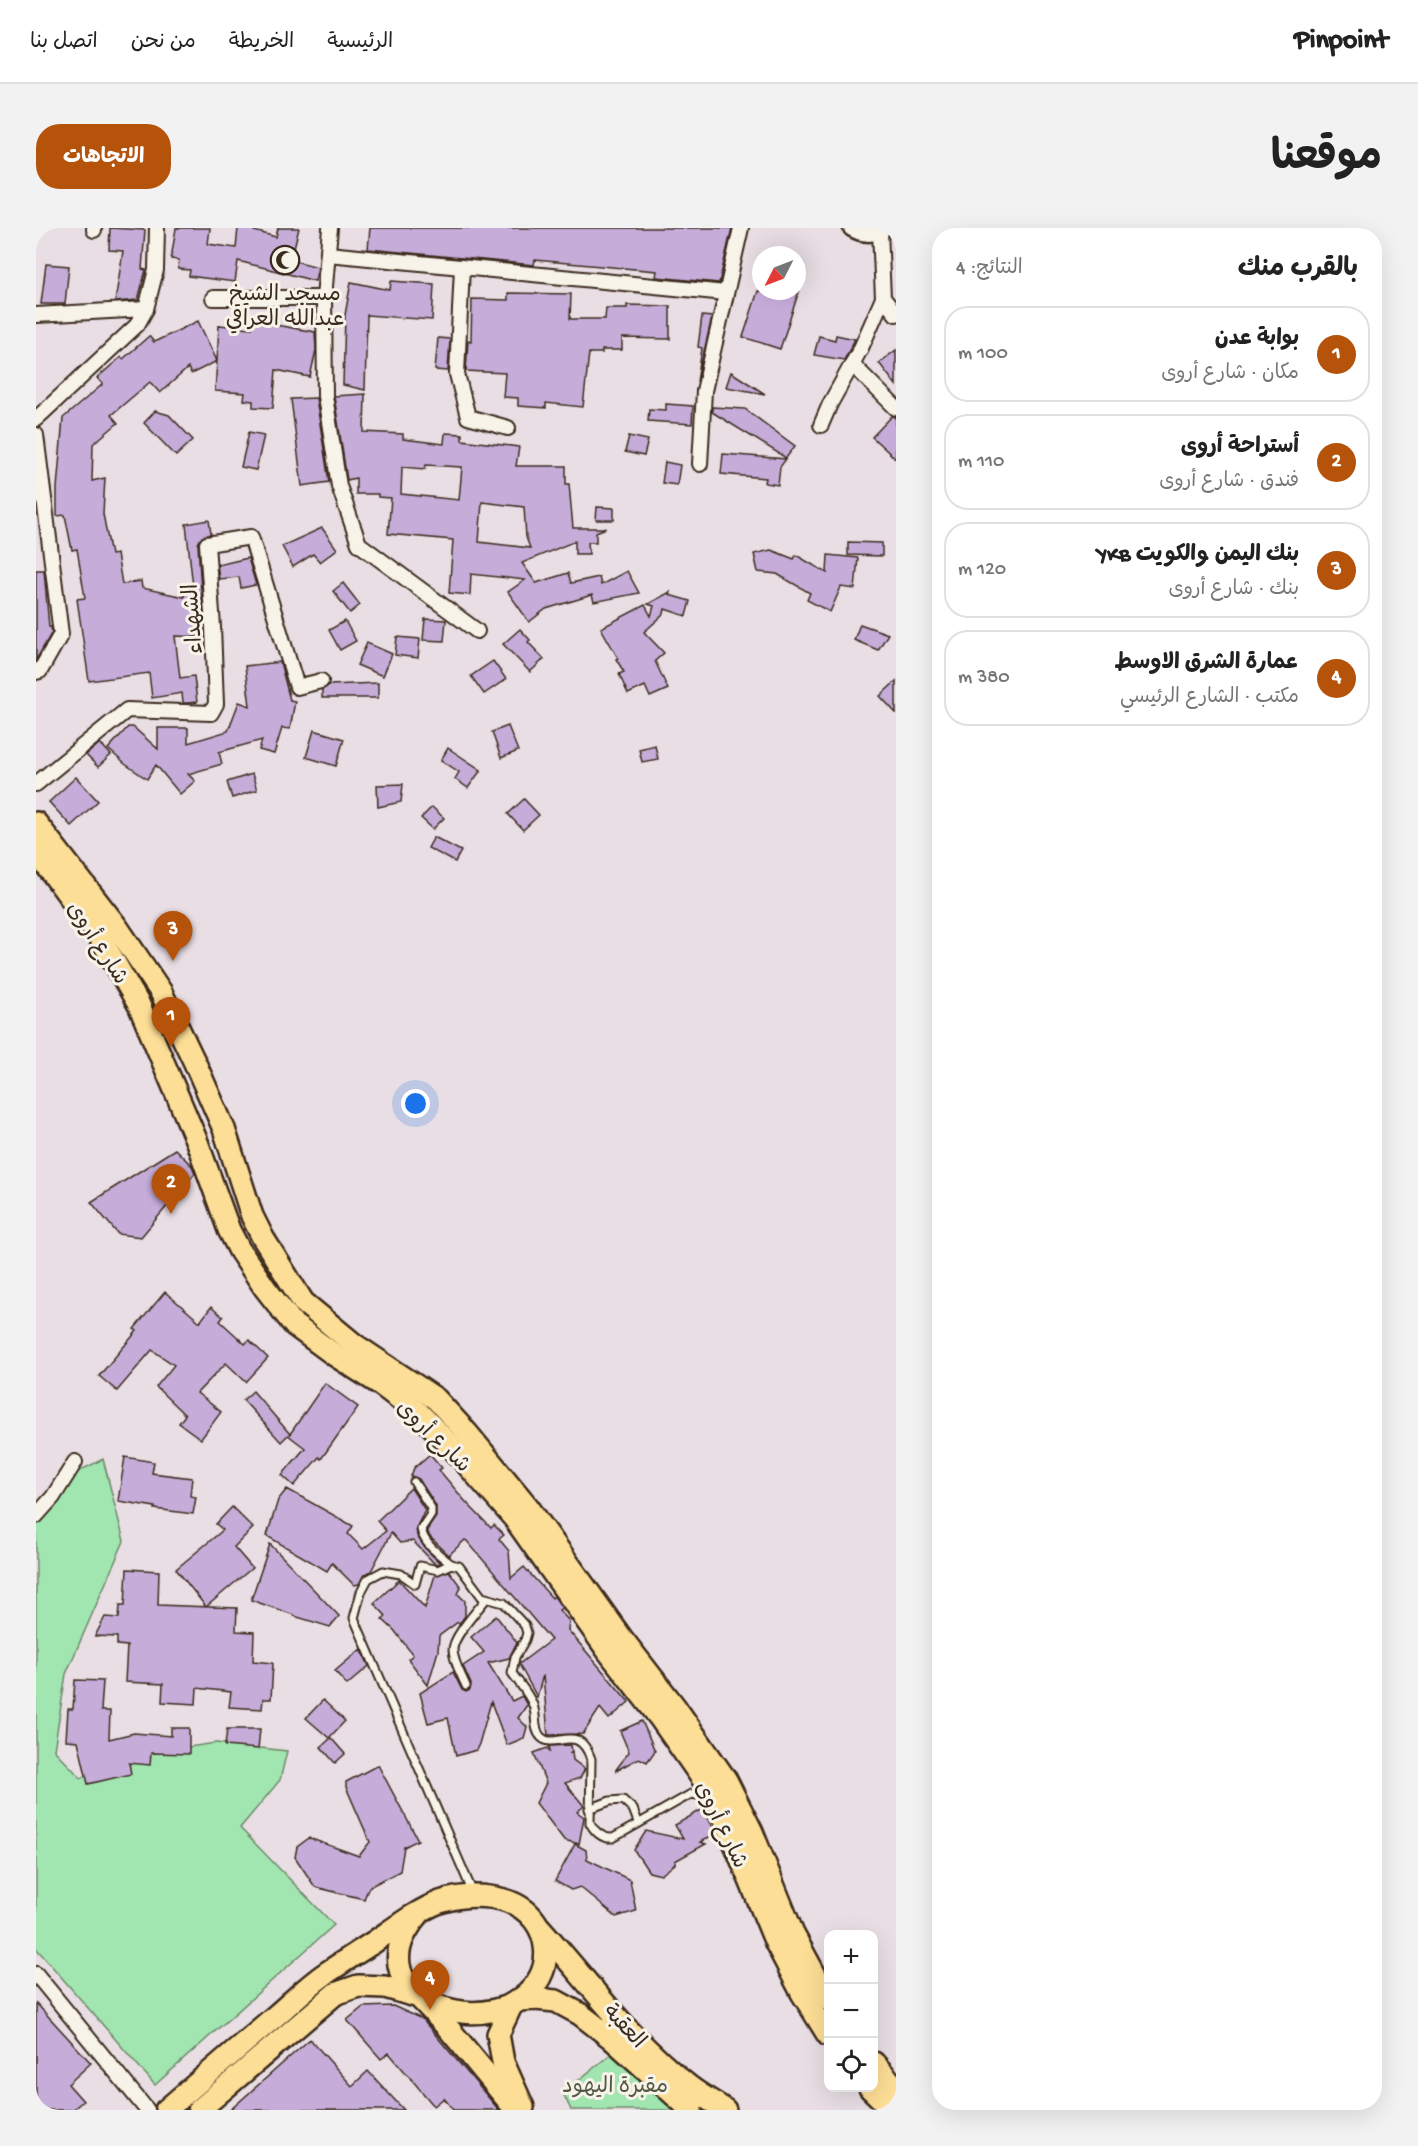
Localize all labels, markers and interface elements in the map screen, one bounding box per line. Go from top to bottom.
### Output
text: Pinpoint [1294,25,1388,58]
text: اتصل بنا [30,31,98,56]
text: من نحن [131,31,196,56]
text: الخريطة [229,31,294,56]
text: الرئيسية [327,31,393,56]
button: الاتجاهات [36,124,171,189]
text: موقعنا [1271,136,1382,185]
mosque icon: مسجد الشيخ عبدالله العراقي [269,244,301,276]
north arrow [752,246,806,300]
text: بالقرب منك [1238,255,1358,286]
text: النتائج: 4 [956,258,1023,281]
place label: مسجد الشيخ عبدالله العراقي [226,283,344,334]
text: بوابة عدن [1215,327,1299,353]
text: 100 m [958,343,1008,366]
text: 1 [1332,343,1341,366]
text: مكان · شارع أروى [1161,363,1299,386]
text: أستراحة أروى [1181,435,1299,461]
text: 110 m [958,451,1004,474]
text: 2 [1332,451,1341,474]
text: فندق · شارع أروى [1159,471,1299,494]
text: بنك اليمن والكويت YKB [1097,543,1299,569]
text: 120 m [958,559,1006,582]
text: 3 [1331,559,1342,582]
text: بنك · شارع أروى [1169,579,1299,602]
street label: الشهداء [180,583,210,655]
text: عمارة الشرق الاوسط [1115,651,1299,677]
text: 380 m [958,667,1010,690]
text: 4 [1332,667,1341,690]
text: مكتب · الشارع الرئيسي [1120,687,1299,710]
street label: شارع أروى [59,896,135,990]
pin: 3 [154,912,192,961]
pin: 1 [152,998,190,1047]
your location [401,1089,430,1118]
pin: 2 [152,1164,190,1214]
street label: شارع أروى [390,1393,478,1480]
street label: شارع أروى [687,1776,755,1873]
map controls [824,1930,878,2092]
button: + [824,1930,878,1984]
pin: 4 [410,1960,450,2010]
button: − [824,1984,878,2038]
street label: العقبة [596,2000,650,2055]
button: locate [824,2038,878,2092]
park label: مقبرة اليهود [562,2075,668,2101]

